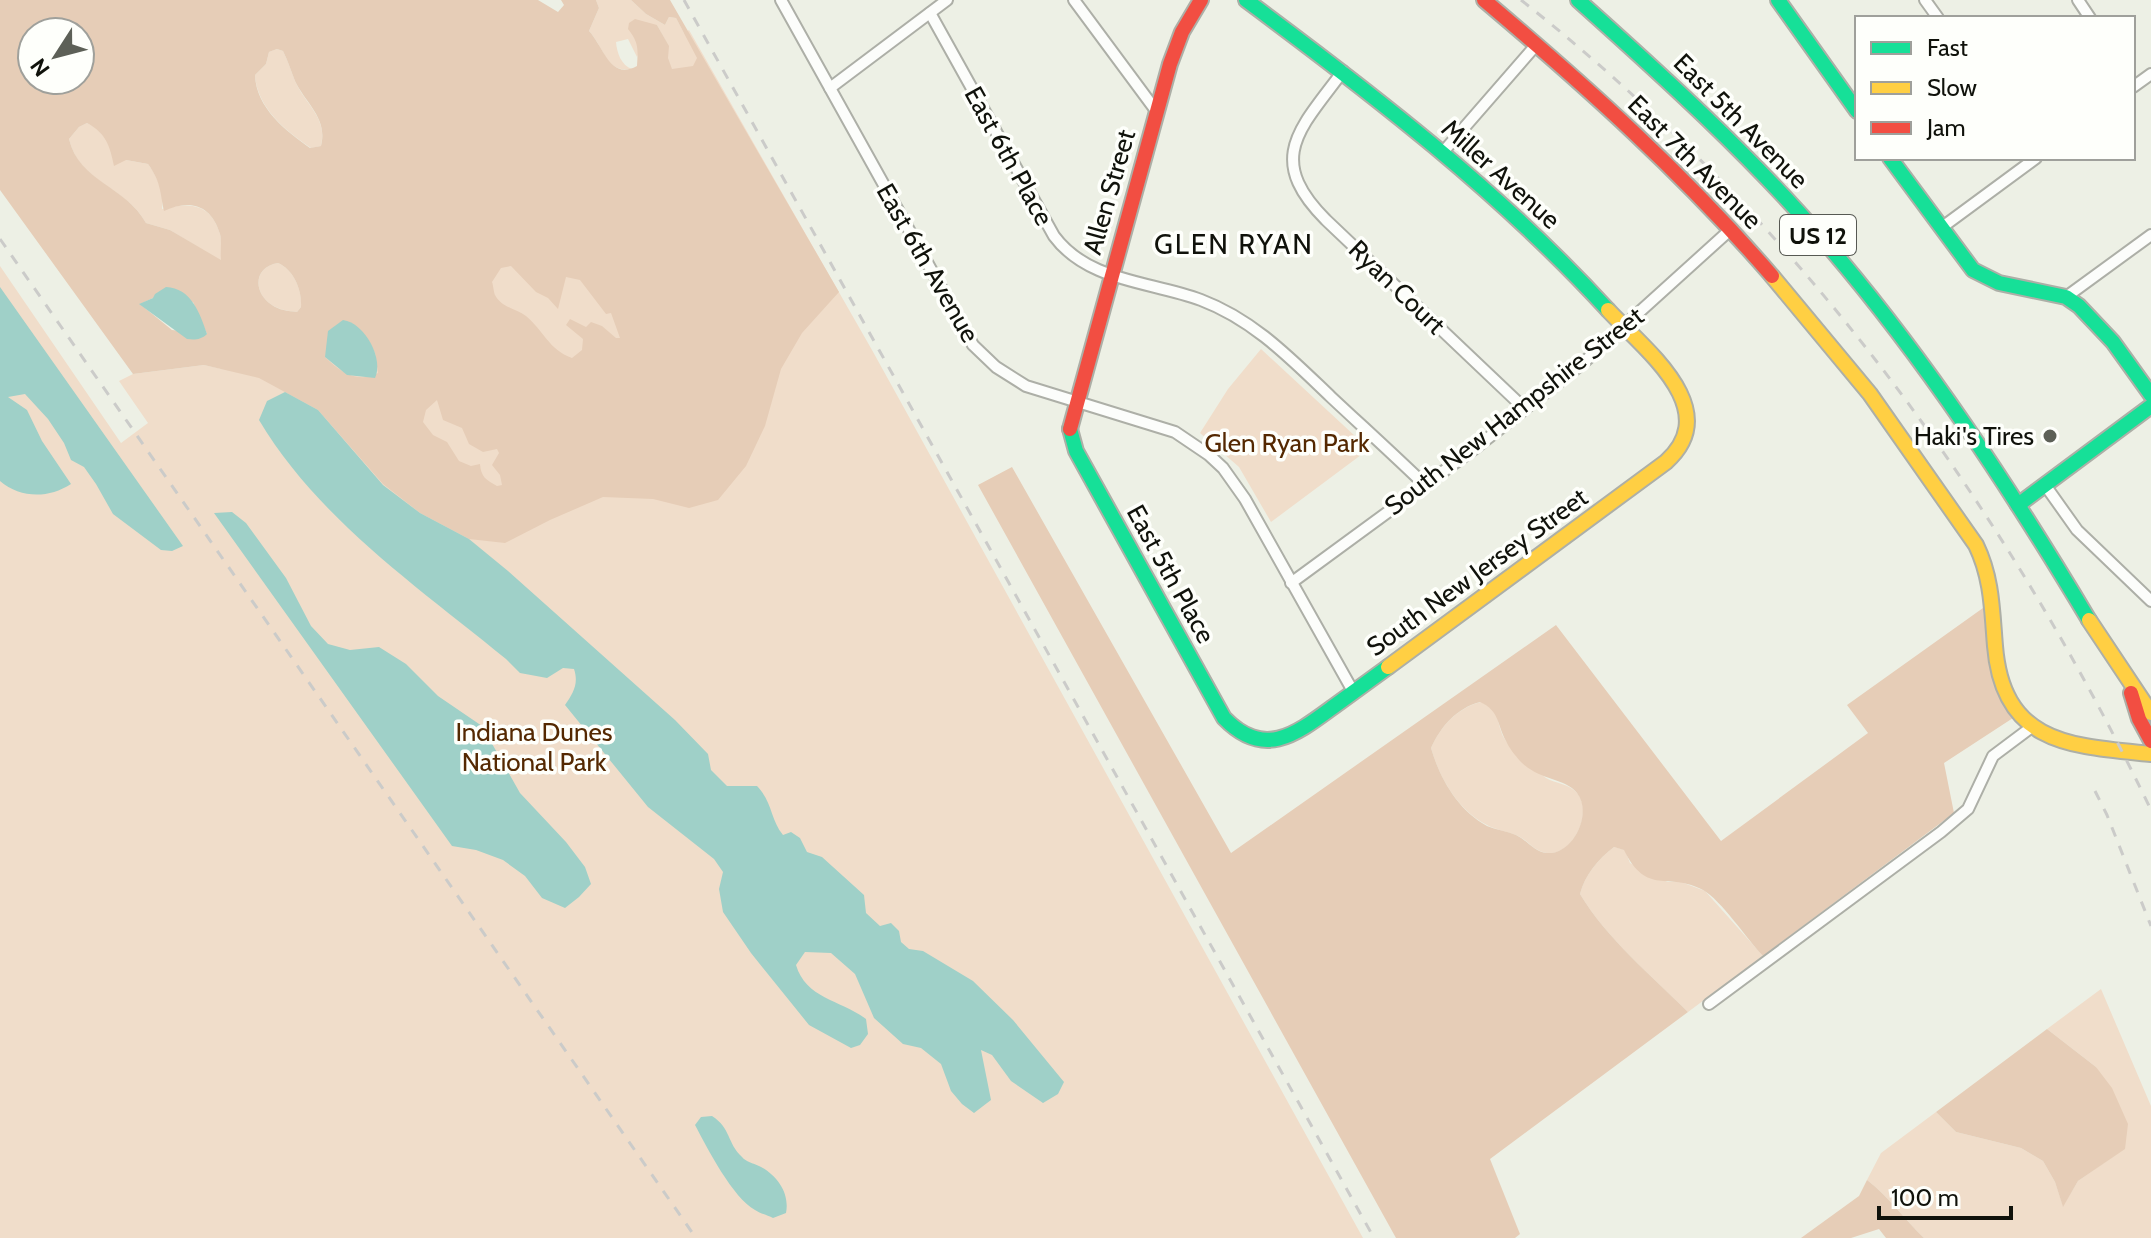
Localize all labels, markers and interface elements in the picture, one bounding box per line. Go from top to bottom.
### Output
north arrow [16,16,96,96]
legend [1855,16,2135,160]
text: Fast [1927,33,1968,62]
street label: East 5th Avenue [1667,47,1815,195]
text: N [25,53,56,82]
text: Slow [1927,73,1977,102]
street label: East 6th Place [958,81,1060,231]
street label: East 7th Avenue [1621,88,1769,236]
street label: Miller Avenue [1435,112,1567,236]
text: Jam [1926,113,1965,142]
street label: Allen Street [1076,126,1142,258]
street label: East 6th Avenue [870,178,986,348]
road number: US 12 [1780,215,1856,255]
district label: GLEN RYAN [1154,227,1314,261]
street label: Ryan Court [1342,233,1452,341]
street label: South New Hampshire Street [1378,300,1650,522]
place label: Haki's Tires [1914,420,2034,452]
park label: Glen Ryan Park [1204,427,1370,459]
marker: Haki's Tires [2041,427,2059,445]
street label: South New Jersey Street [1360,481,1594,663]
street label: East 5th Place [1120,499,1222,649]
park label: Indiana Dunes National Park [455,716,613,778]
scale bar [1879,1170,2011,1220]
text: 100 m [1891,1183,1959,1212]

